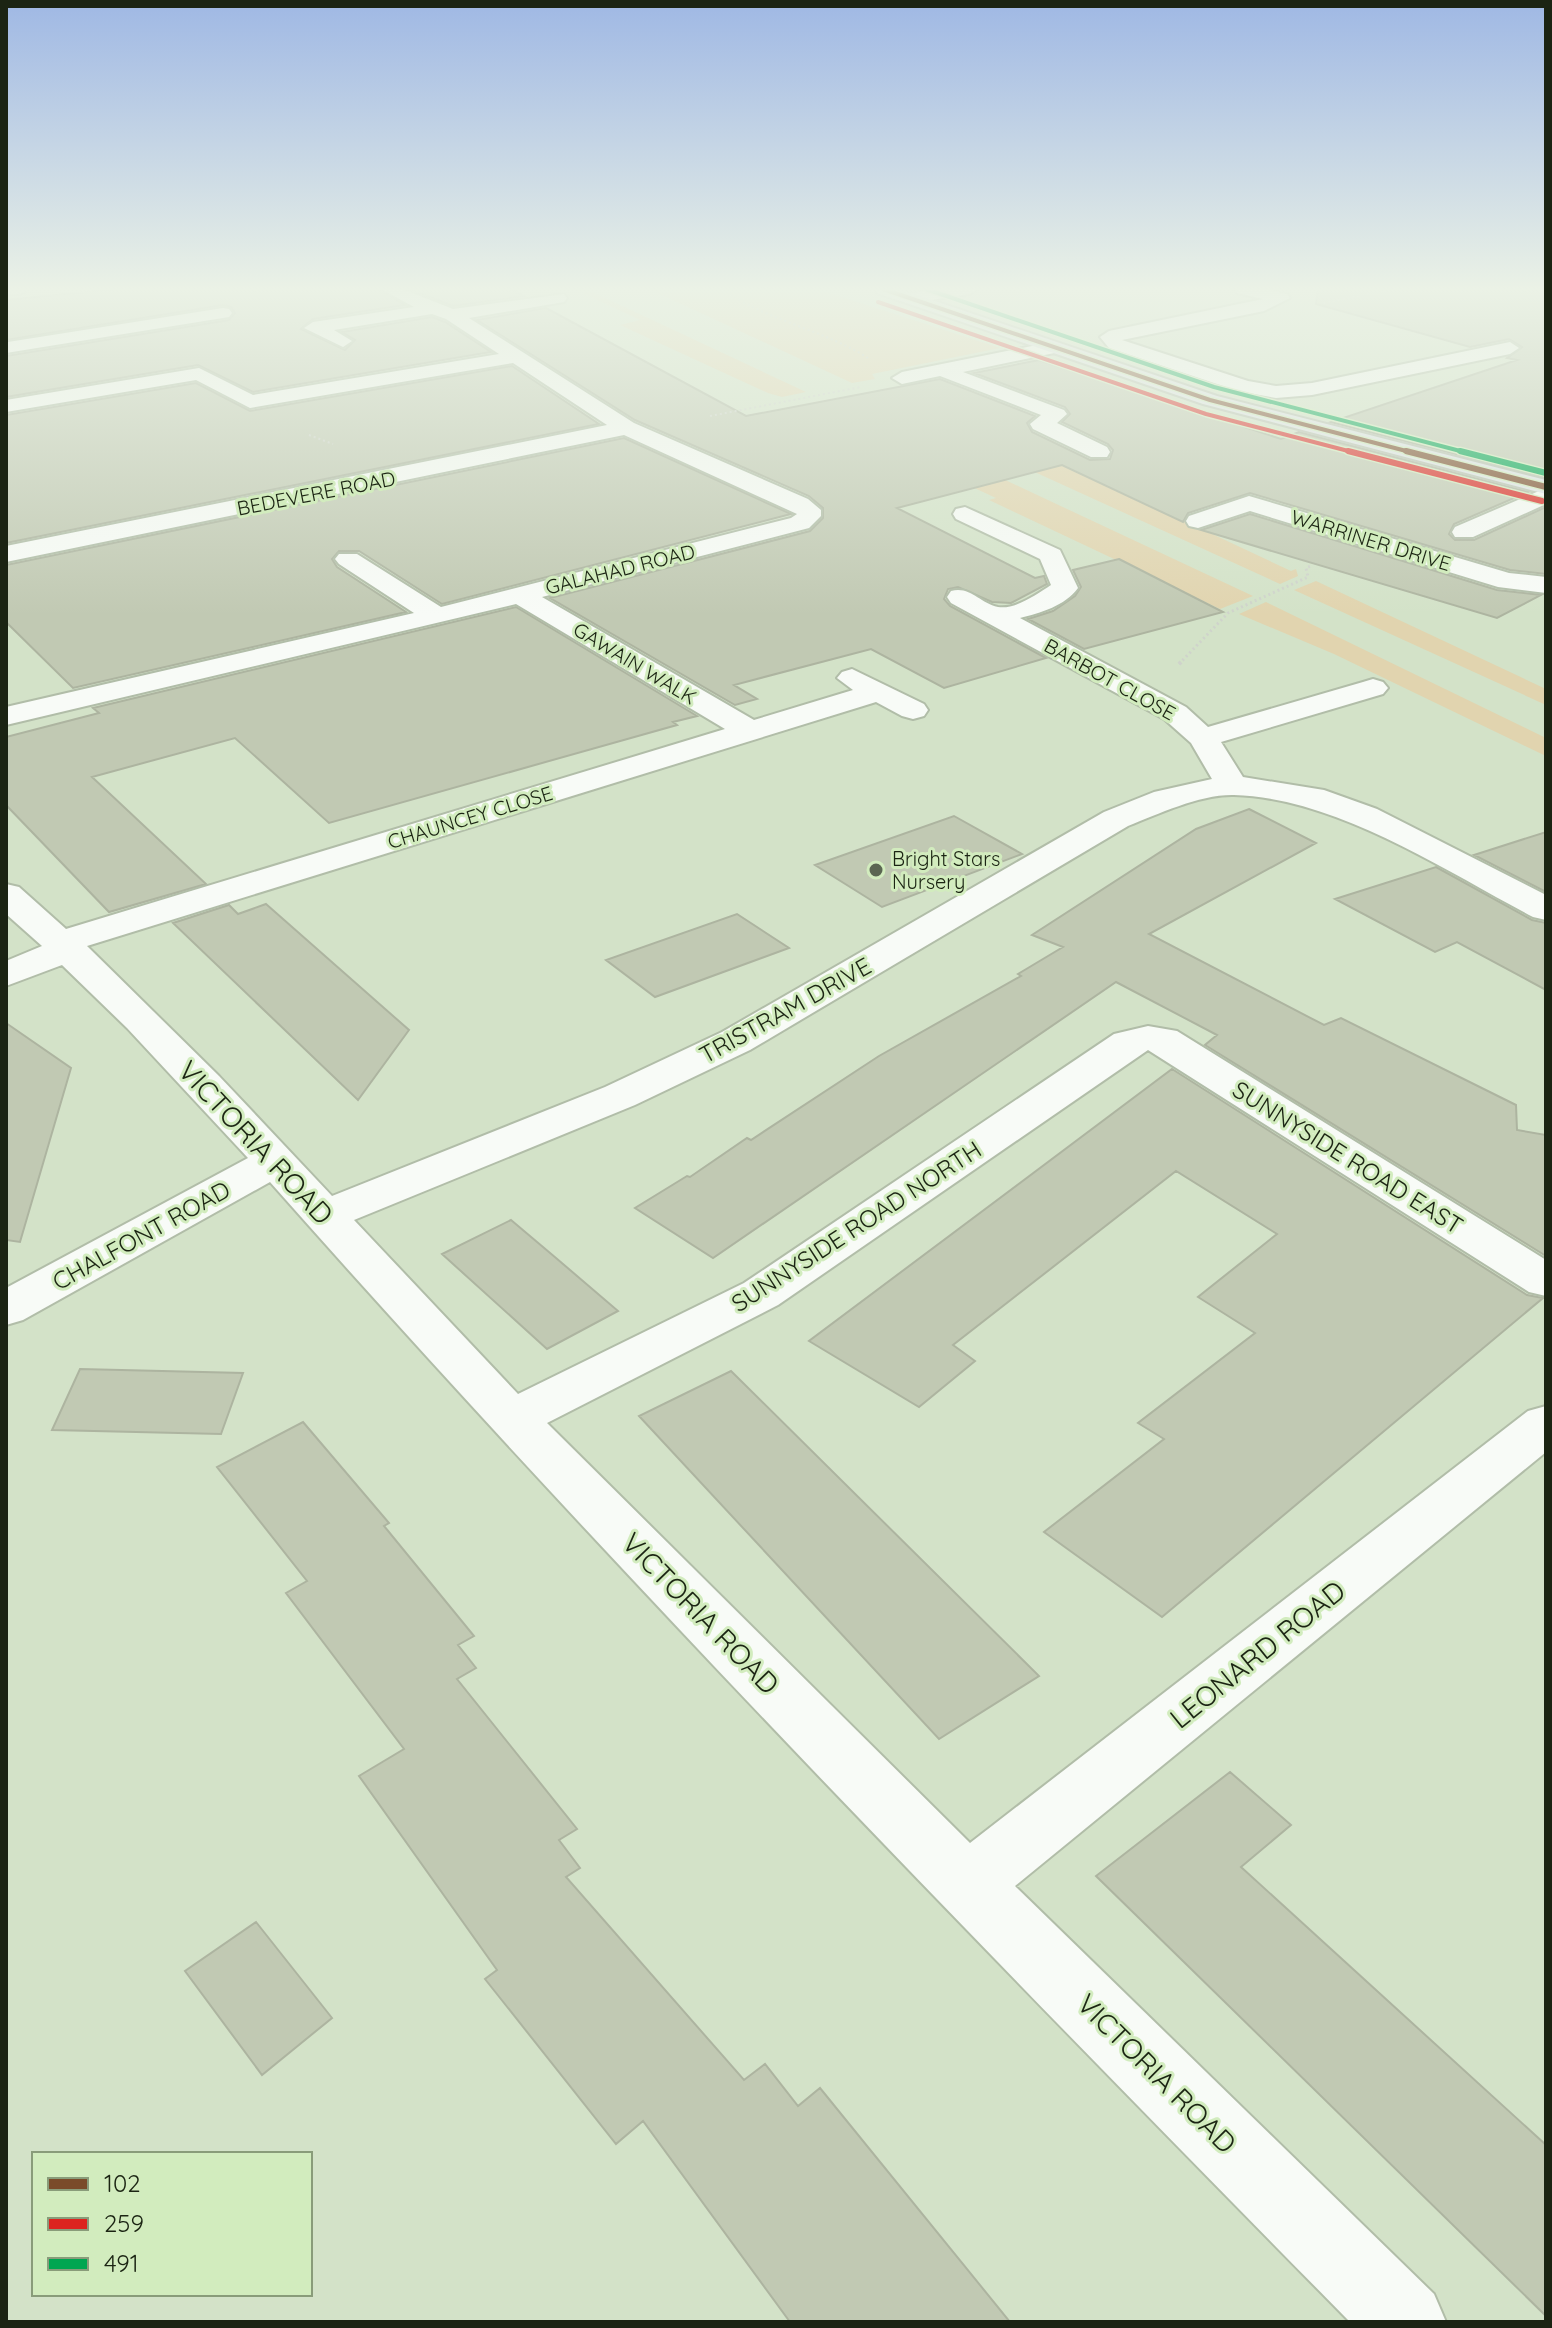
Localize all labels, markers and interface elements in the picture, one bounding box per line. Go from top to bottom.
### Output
street label: BEDEVERE ROAD [235,465,397,521]
street label: WARRINER DRIVE [1288,504,1454,576]
street label: GALAHAD ROAD [543,538,697,600]
street label: GAWAIN WALK [569,616,701,710]
street label: BARBOT CLOSE [1040,633,1180,725]
street label: CHAUNCEY CLOSE [384,780,556,854]
place label: Bright Stars Nursery [892,846,1000,894]
marker: Bright Stars Nursery [867,861,885,879]
street label: TRISTRAM DRIVE [694,950,876,1070]
street label: VICTORIA ROAD [171,1053,341,1231]
street label: SUNNYSIDE ROAD EAST [1227,1074,1469,1240]
street label: SUNNYSIDE ROAD NORTH [725,1134,987,1318]
street label: CHALFONT ROAD [47,1174,235,1296]
street label: VICTORIA ROAD [615,1525,787,1701]
street label: LEONARD ROAD [1162,1573,1352,1735]
street label: VICTORIA ROAD [1070,1986,1244,2160]
legend [32,2152,312,2296]
text: 102 [104,2168,140,2198]
text: 259 [104,2208,144,2238]
text: 491 [104,2248,139,2278]

